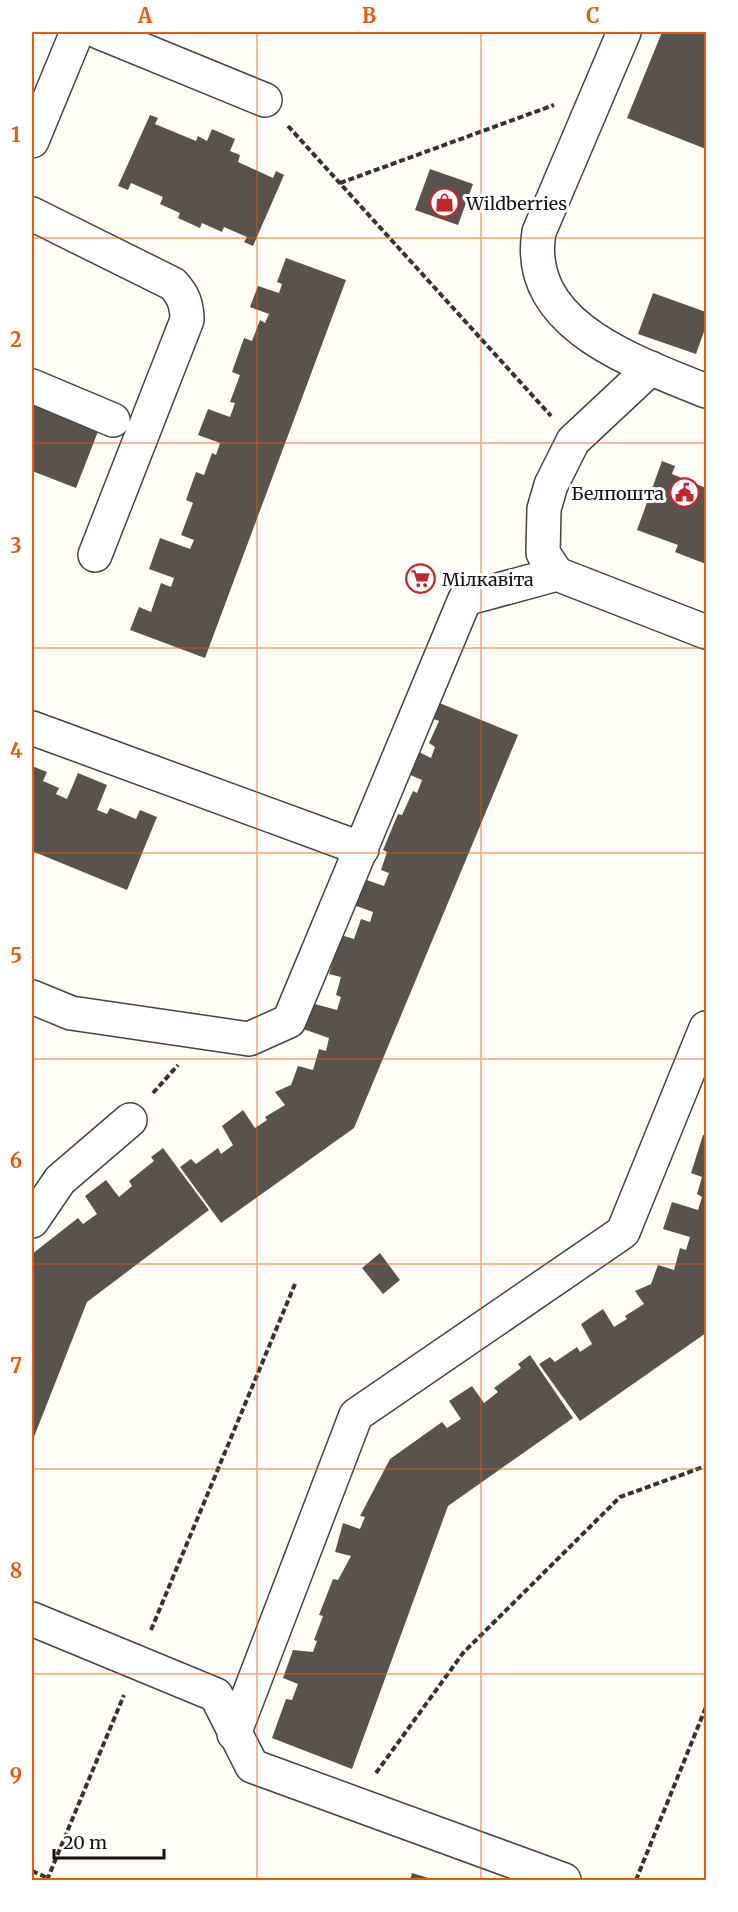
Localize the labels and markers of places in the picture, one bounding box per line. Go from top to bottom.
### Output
shop icon: Wildberries [429,187,461,219]
place label: Wildberries [465,192,567,215]
public building icon: Белпошта [669,477,701,509]
place label: Белпошта [571,482,664,505]
supermarket icon: Мілкавіта [405,563,437,595]
place label: Мілкавіта [442,568,534,591]

